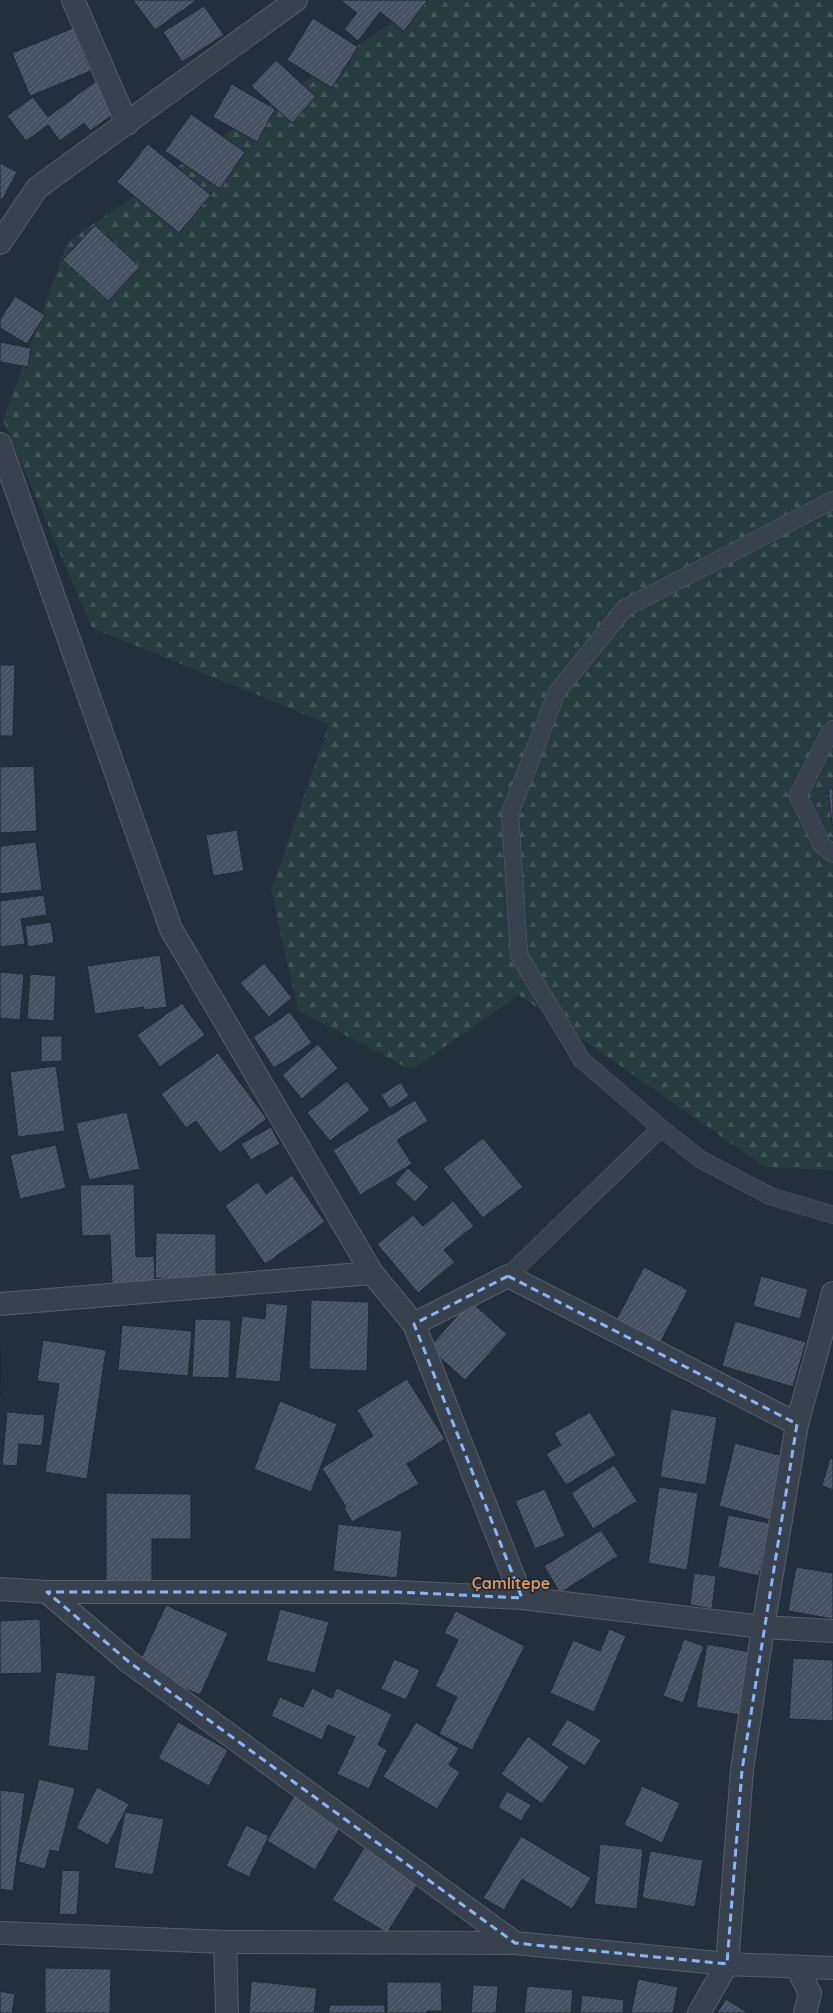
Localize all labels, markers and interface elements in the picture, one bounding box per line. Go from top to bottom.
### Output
district label: Çamlıtepe [472,1573,550,1593]

